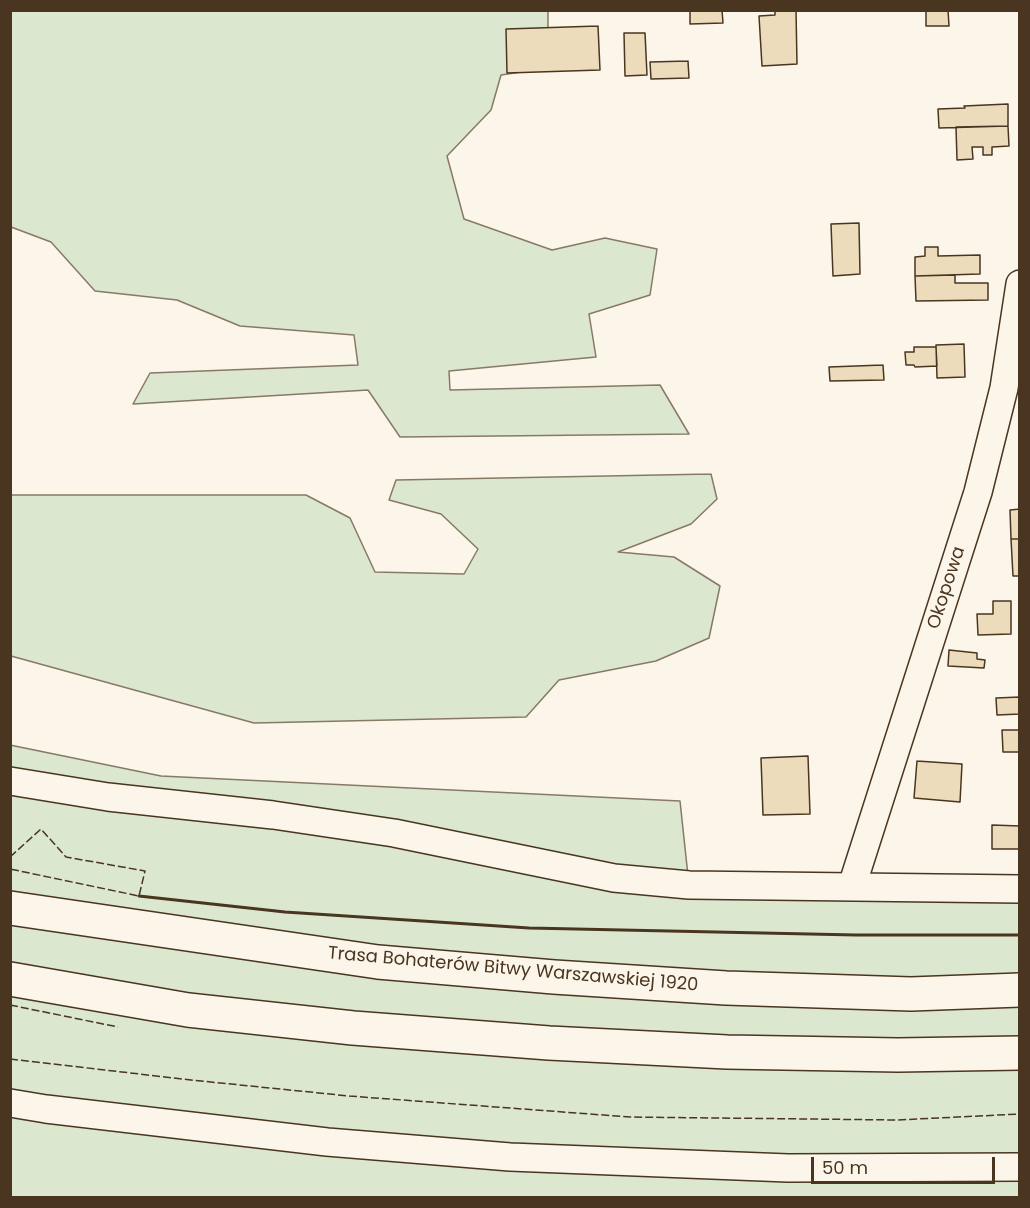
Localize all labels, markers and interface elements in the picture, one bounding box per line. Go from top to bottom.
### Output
street label: Okopowa [924,544,970,632]
street label: Trasa Bohaterów Bitwy Warszawskiej 1920 [327,943,699,997]
scale bar [814,1145,998,1183]
text: 50 m [822,1155,868,1180]

